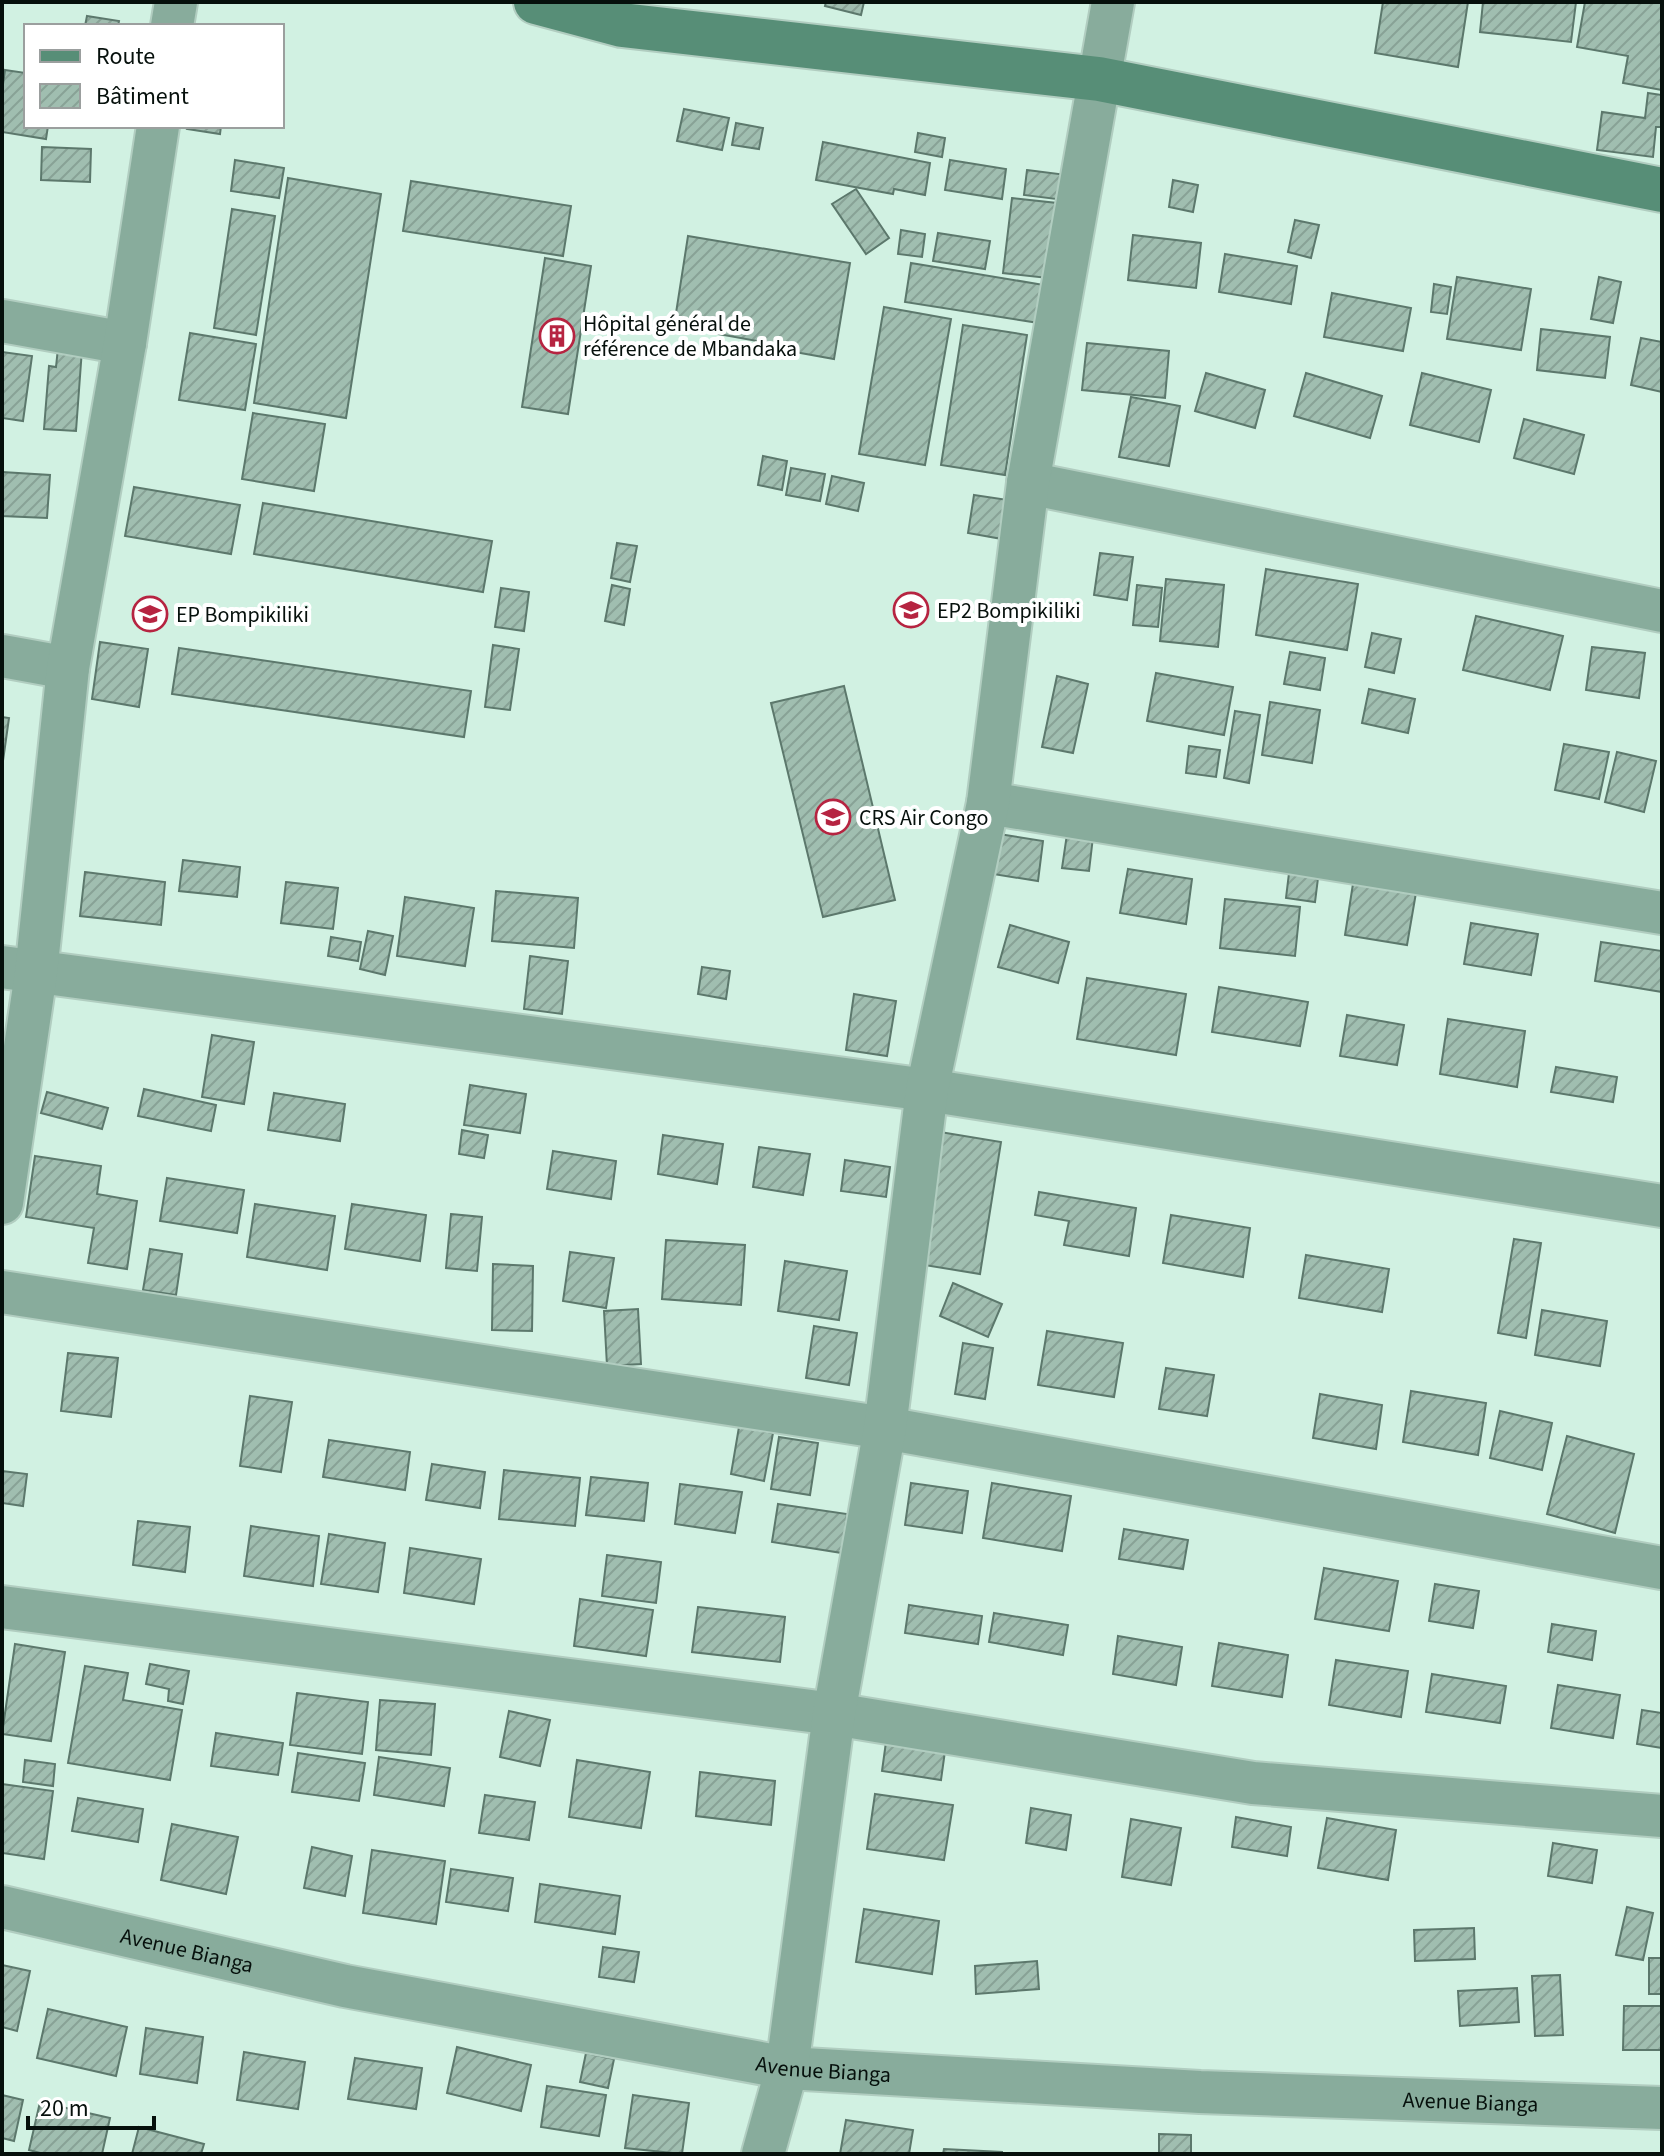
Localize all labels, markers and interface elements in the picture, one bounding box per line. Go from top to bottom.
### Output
legend [24,24,284,128]
text: Route [96,39,155,74]
text: Bâtiment [96,79,189,114]
place label: Hôpital général de référence de Mbandaka [583,308,797,365]
building icon: Hôpital général de référence de Mbandaka [538,317,576,355]
school or university icon: EP2 Bompikiliki [892,591,930,629]
school or university icon: EP Bompikiliki [131,595,169,633]
place label: EP2 Bompikiliki [937,595,1081,627]
place label: EP Bompikiliki [176,599,309,631]
school or university icon: CRS Air Congo [814,798,852,836]
place label: CRS Air Congo [859,802,989,834]
street label: Avenue Bianga [117,1920,257,1981]
street label: Avenue Bianga [753,2048,892,2091]
scale bar [28,2080,154,2130]
street label: Avenue Bianga [1402,2084,1539,2121]
text: 20 m [40,2091,89,2126]

